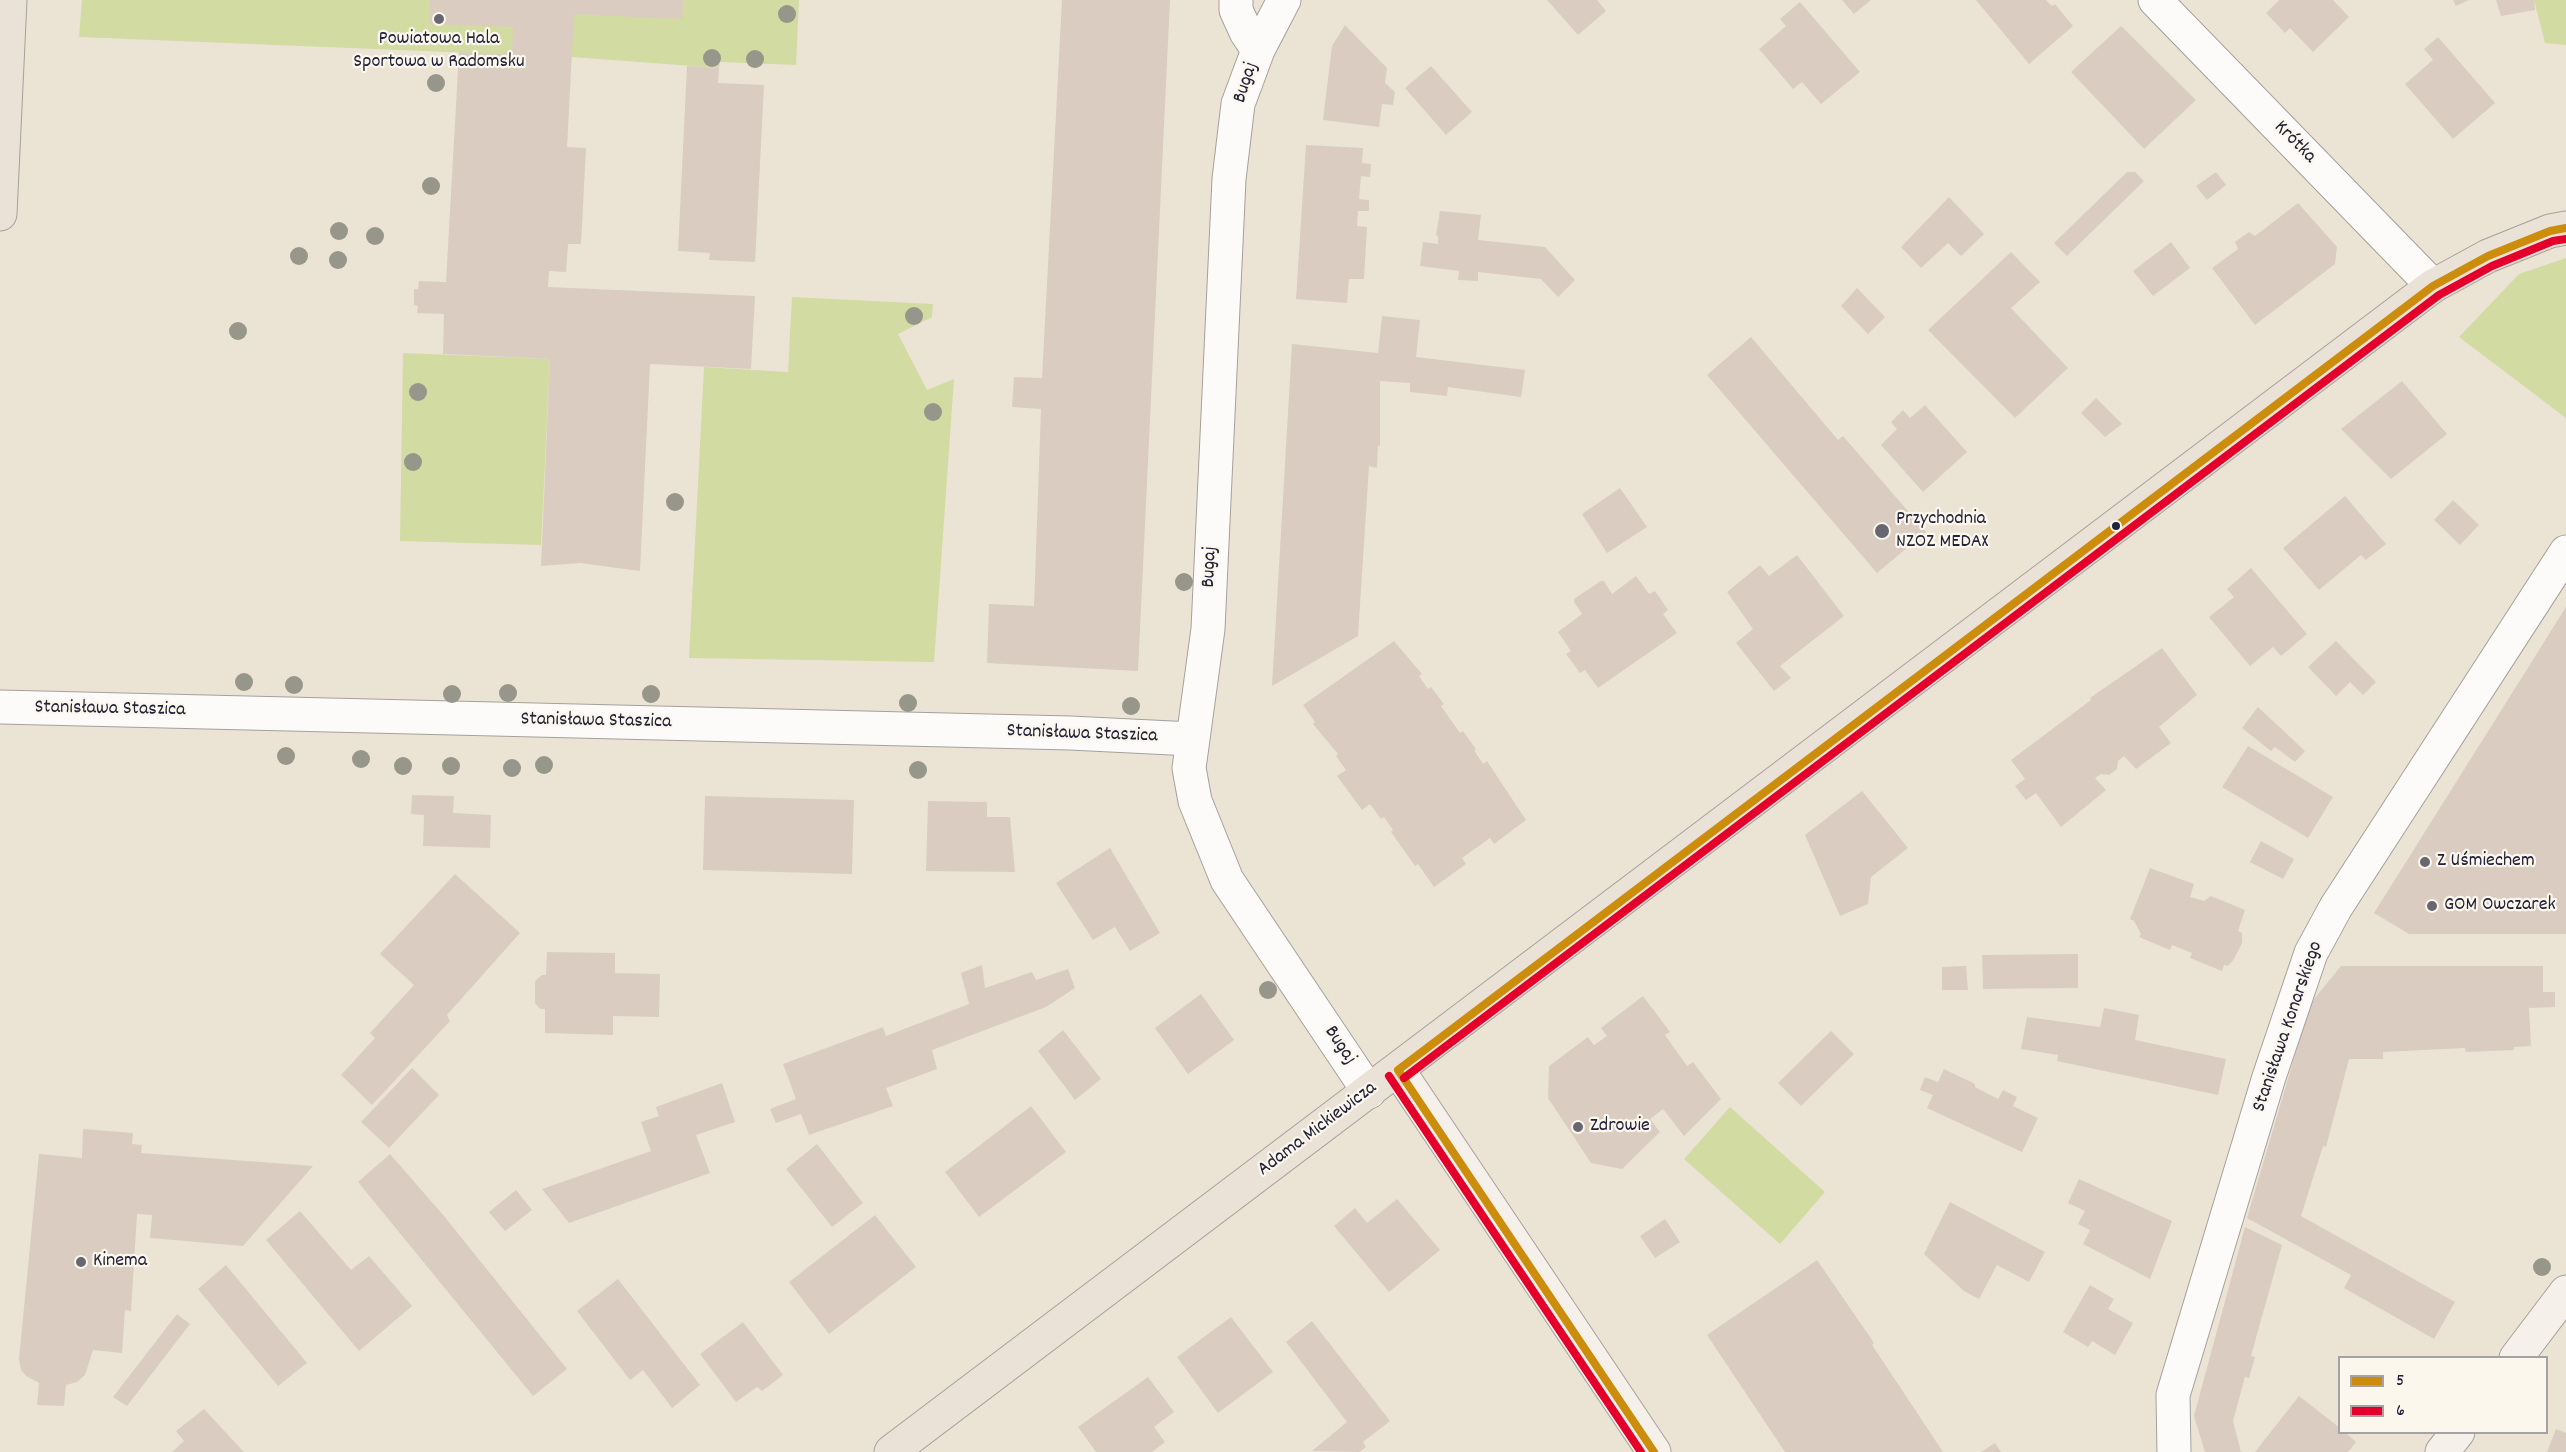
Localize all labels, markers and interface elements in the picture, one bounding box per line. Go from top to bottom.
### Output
marker: Powiatowa Hala Sportowa w Radomsku [432,12,446,26]
place label: Powiatowa Hala Sportowa w Radomsku [353,28,525,75]
street label: Bugaj [1229,60,1265,106]
street label: Krótka [2268,117,2320,169]
place label: Przychodnia NZOZ MEDAX [1896,508,1989,555]
unlabelled marker [2110,520,2122,532]
marker: Przychodnia NZOZ MEDAX [1873,522,1891,540]
street label: Bugaj [1198,546,1224,588]
street label: Stanisława Staszica [34,697,186,723]
street label: Stanisława Staszica [520,709,672,735]
street label: Stanisława Staszica [1006,720,1158,750]
place label: Z Uśmiechem [2437,850,2535,874]
marker: Z Uśmiechem [2418,855,2432,869]
place label: GOM Owczarek [2444,894,2556,918]
marker: GOM Owczarek [2425,899,2439,913]
street label: Stanisława Konarskiego [2248,938,2330,1116]
street label: Bugaj [1317,1022,1361,1070]
street label: Adama Mickiewicza [1254,1077,1382,1183]
place label: Zdrowie [1590,1115,1650,1139]
marker: Zdrowie [1571,1120,1585,1134]
place label: Kinema [93,1250,147,1274]
marker: Kinema [74,1255,88,1269]
legend [2338,1356,2548,1434]
text: 5 [2396,1369,2404,1394]
text: 6 [2396,1399,2405,1424]

